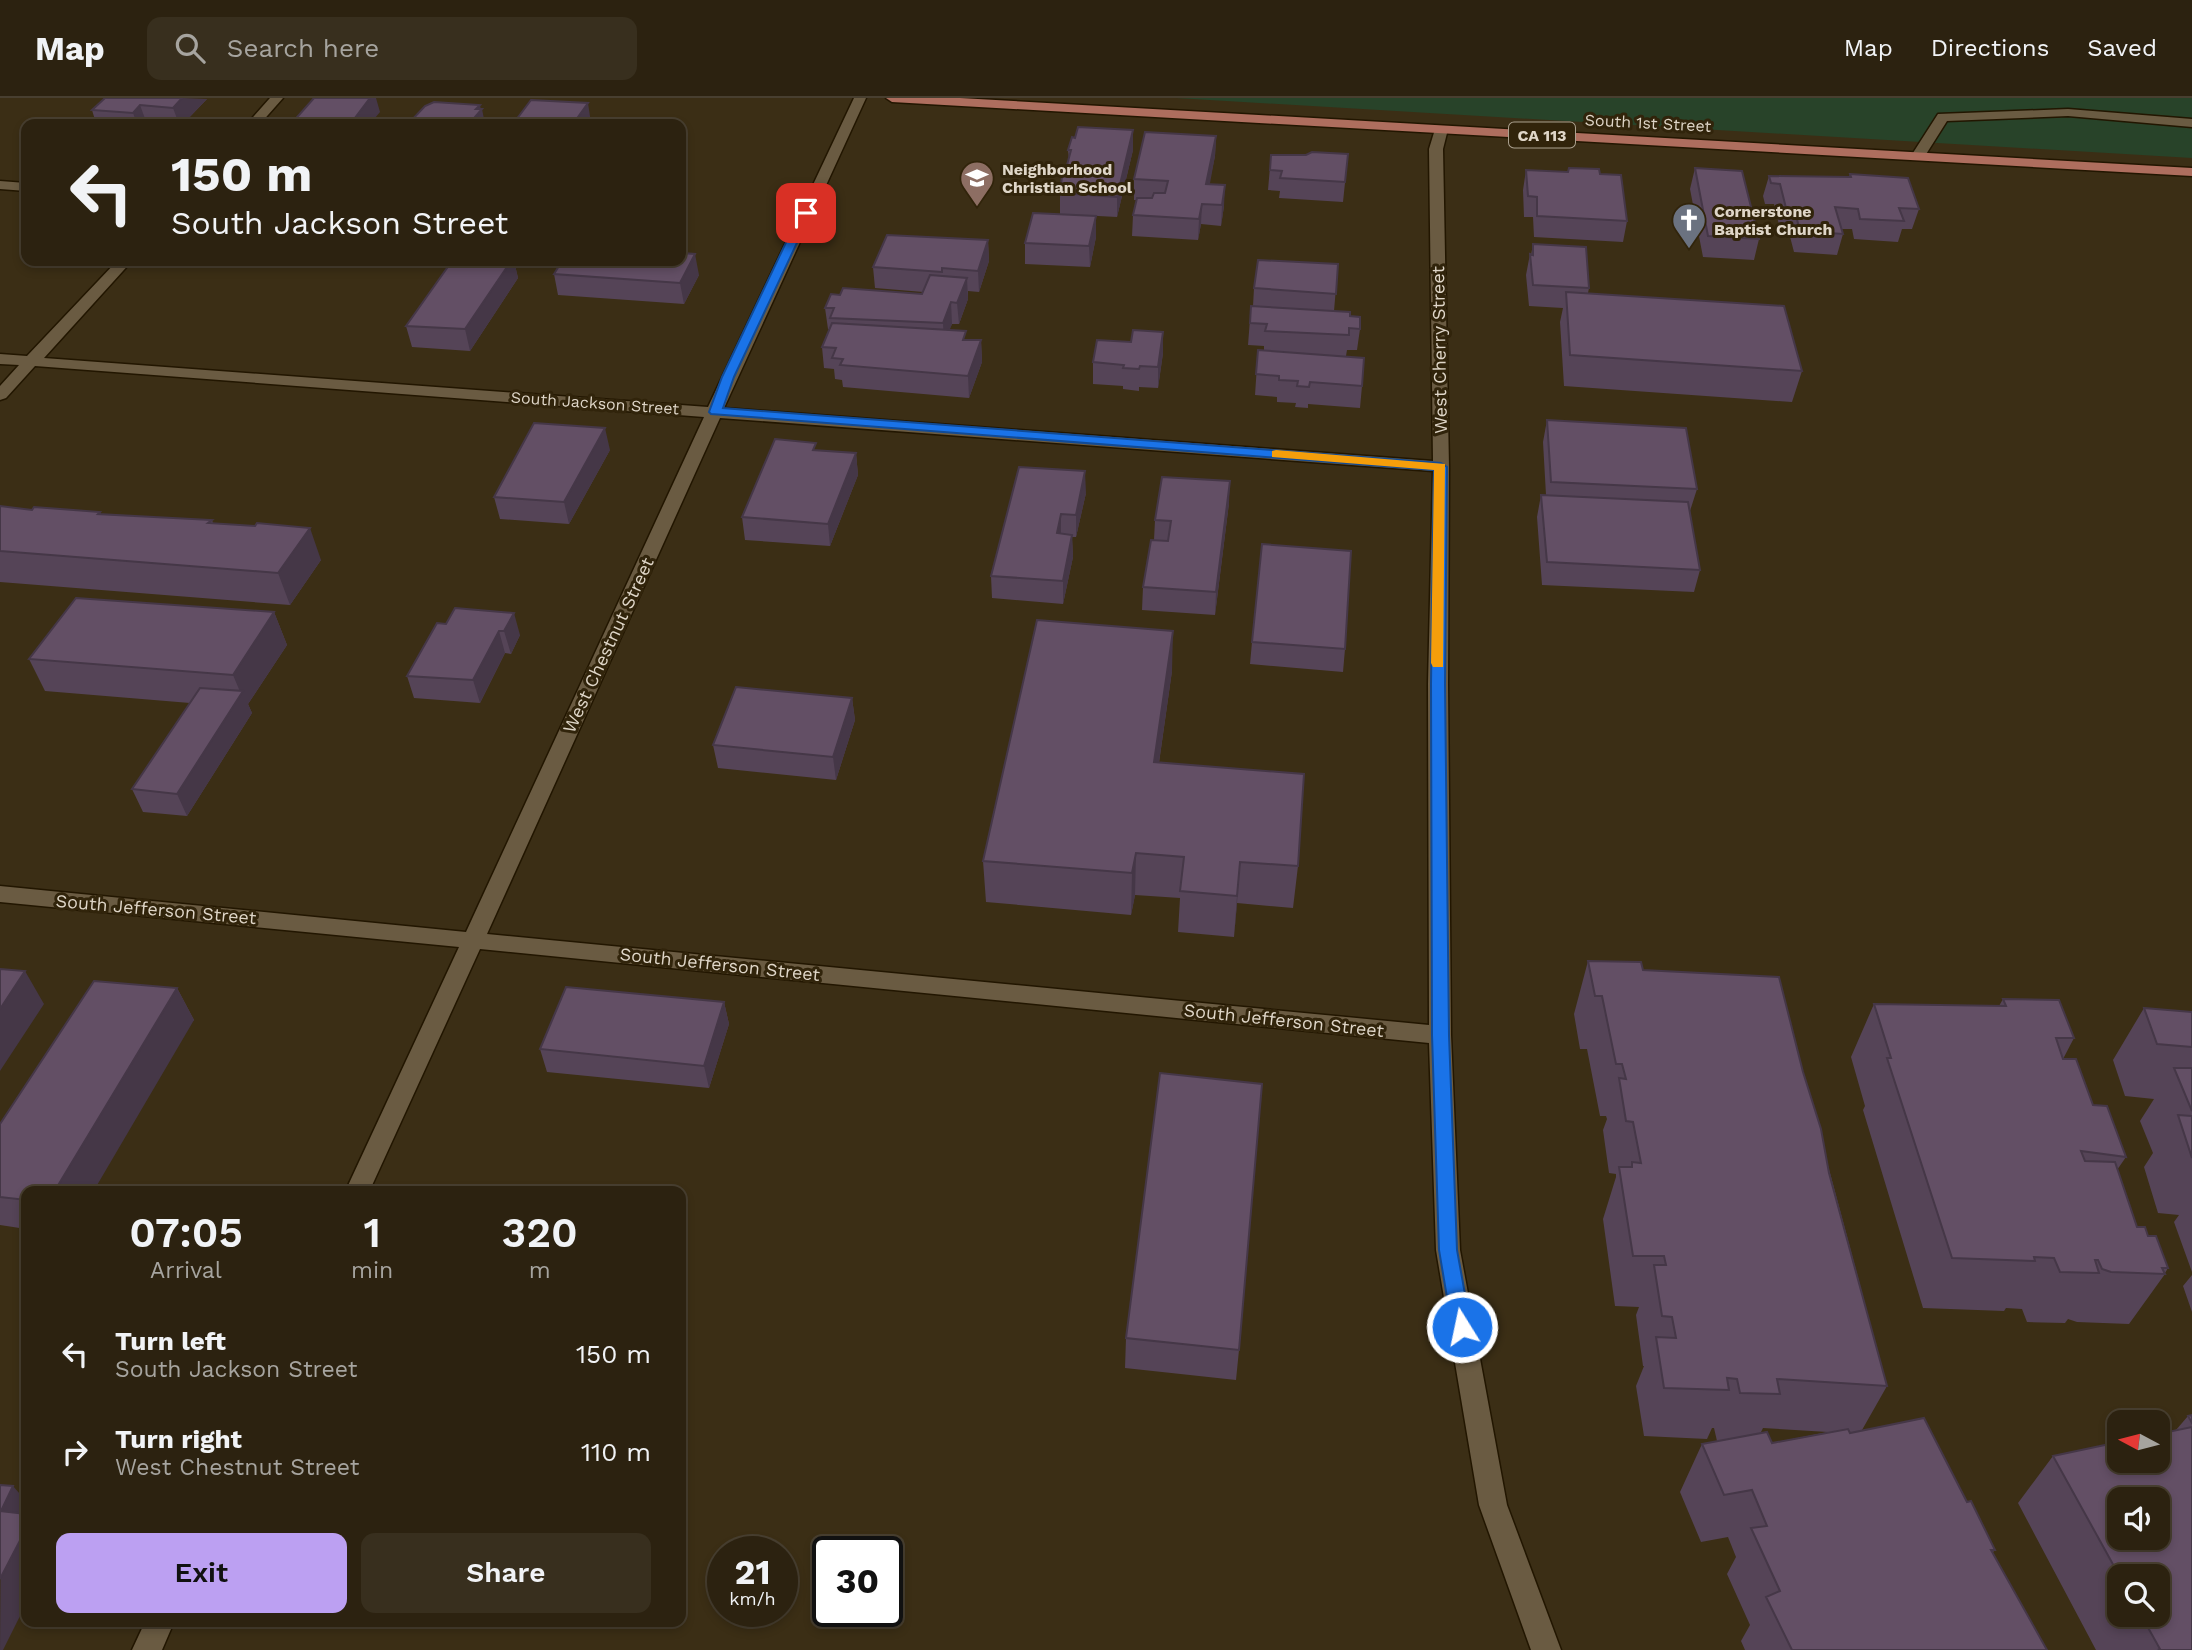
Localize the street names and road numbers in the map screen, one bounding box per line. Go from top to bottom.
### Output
street label: South 1st Street [1584,110,1712,136]
road number: CA 113 [1509,122,1575,148]
street label: West Cherry Street [1427,265,1451,434]
street label: South Jackson Street [510,388,680,418]
street label: West Chestnut Street [558,553,658,736]
street label: South Jefferson Street [55,890,258,928]
street label: South Jefferson Street [619,943,822,985]
street label: South Jefferson Street [1183,999,1386,1041]

